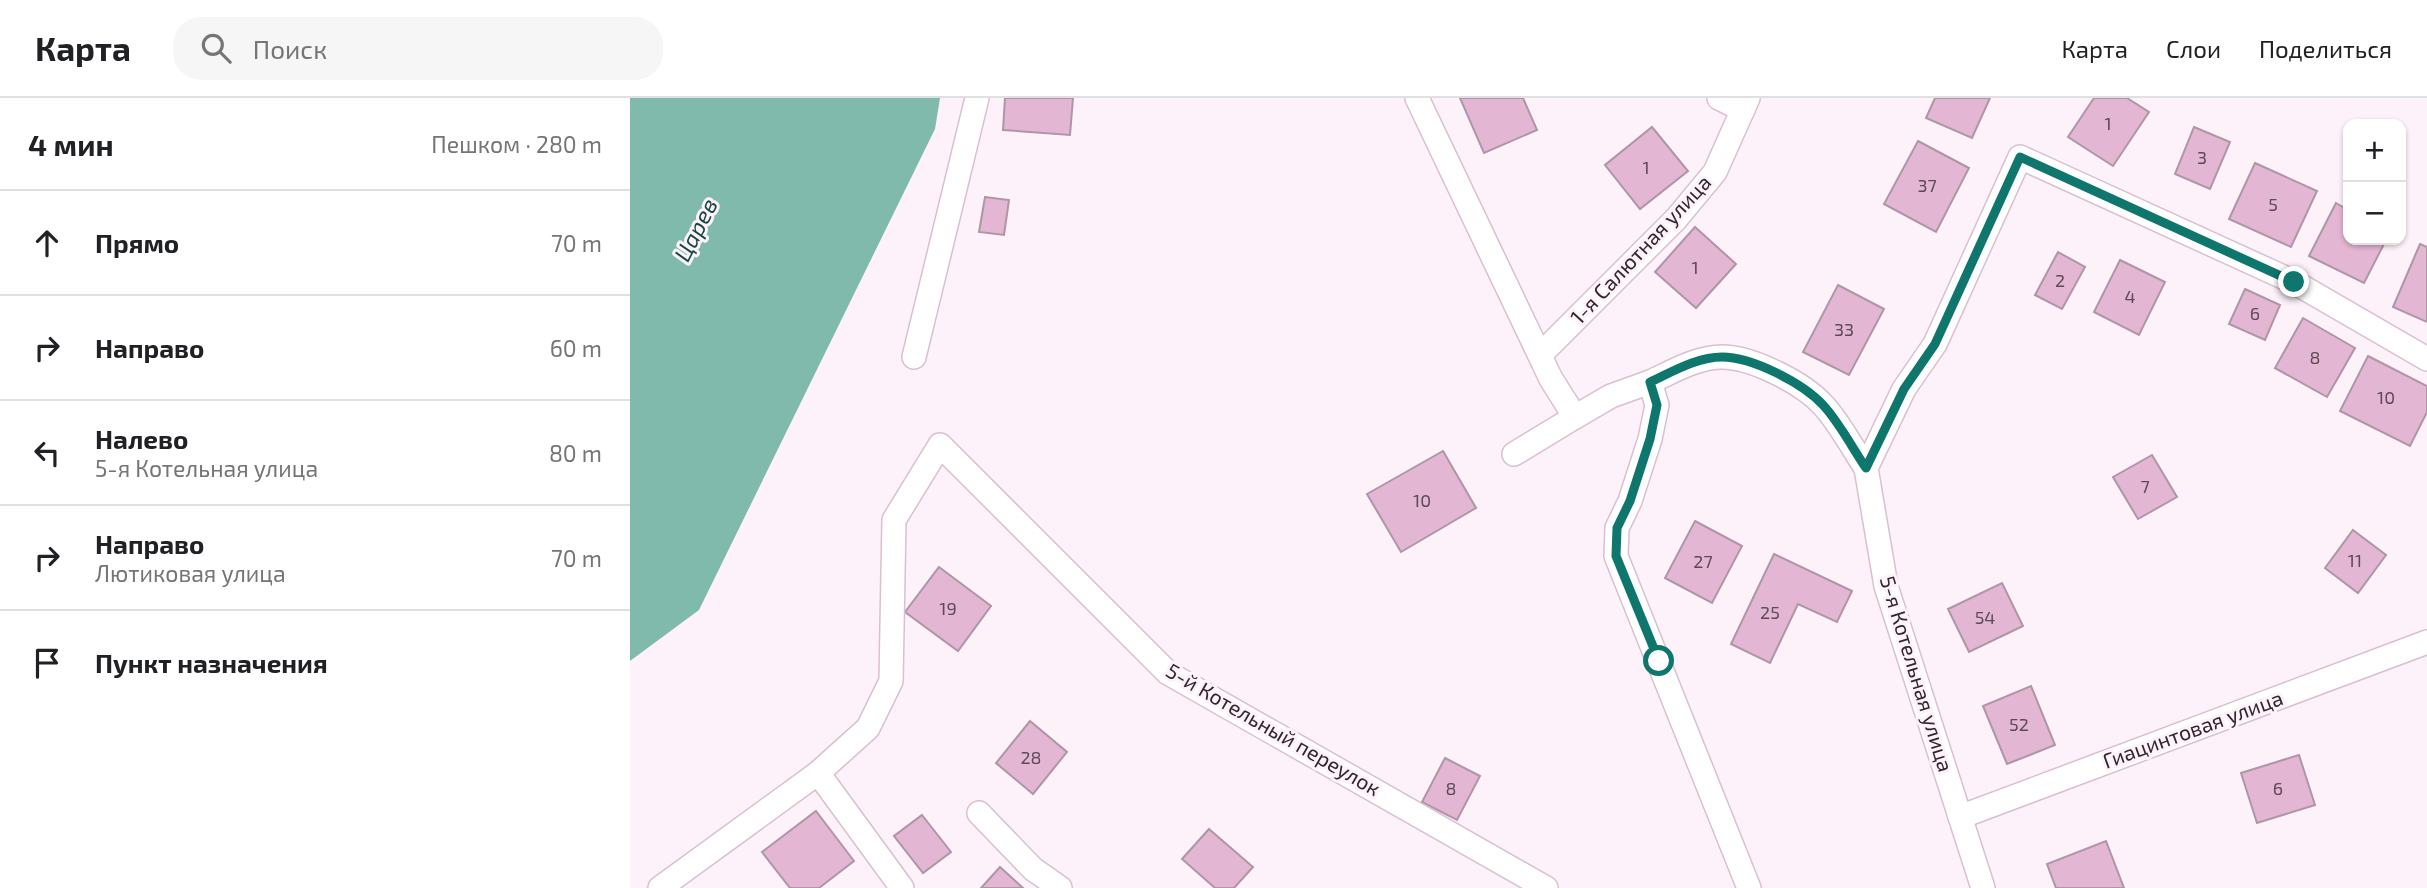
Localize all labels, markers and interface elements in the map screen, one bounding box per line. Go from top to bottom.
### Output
search box [173,17,663,80]
text: Карта [35,28,131,68]
icon: search [197,29,235,67]
text: Поиск [253,33,327,64]
text: Карта [2061,34,2128,63]
text: Слои [2166,34,2221,63]
text: Поделиться [2259,34,2392,63]
house number: 1 [2104,112,2112,134]
map controls [2343,119,2406,245]
button: + [2343,119,2406,182]
text: 4 мин [28,126,114,162]
text: Пешком · 280 m [431,130,602,158]
house number: 3 [2197,146,2207,168]
house number: 1 [1642,156,1650,178]
street label: 1-я Салютная улица [1565,170,1717,330]
house number: 37 [1917,174,1937,196]
button: − [2343,182,2406,245]
water label: Царев [667,193,723,266]
house number: 5 [2268,193,2278,215]
icon: ahead [28,224,66,262]
text: Прямо [95,227,179,258]
text: 70 m [551,229,602,257]
house number: 1 [1691,257,1699,279]
route end [2278,266,2309,297]
house number: 2 [2055,269,2065,291]
house number: 4 [2124,285,2136,307]
house number: 6 [2250,302,2260,324]
house number: 33 [1834,318,1854,340]
icon: right [28,329,66,367]
text: Направо [95,332,204,363]
text: 60 m [550,334,602,362]
house number: 8 [2310,346,2320,368]
house number: 10 [2377,386,2395,408]
text: Налево [95,423,188,454]
icon: left [28,434,66,472]
text: 80 m [549,439,602,467]
text: 5-я Котельная улица [95,454,318,482]
house number: 7 [2140,475,2150,497]
house number: 10 [1413,489,1431,511]
text: Направо [95,528,204,559]
icon: right [28,539,66,577]
text: 70 m [551,544,602,572]
house number: 11 [2348,549,2362,571]
house number: 27 [1693,550,1713,572]
text: Лютиковая улица [95,559,286,587]
street label: 5-я Котельная улица [1875,573,1959,775]
house number: 19 [939,597,957,619]
house number: 25 [1760,601,1780,623]
house number: 54 [1975,606,1995,628]
icon: arrive [28,644,66,682]
route start [1643,645,1674,676]
text: Пункт назначения [95,647,328,678]
street label: 5-й Котельный переулок [1162,657,1385,801]
street label: Гиацинтовая улица [2099,684,2286,774]
house number: 52 [2009,713,2029,735]
house number: 28 [1020,746,1042,768]
house number: 8 [1446,777,1456,799]
house number: 6 [2273,777,2283,799]

